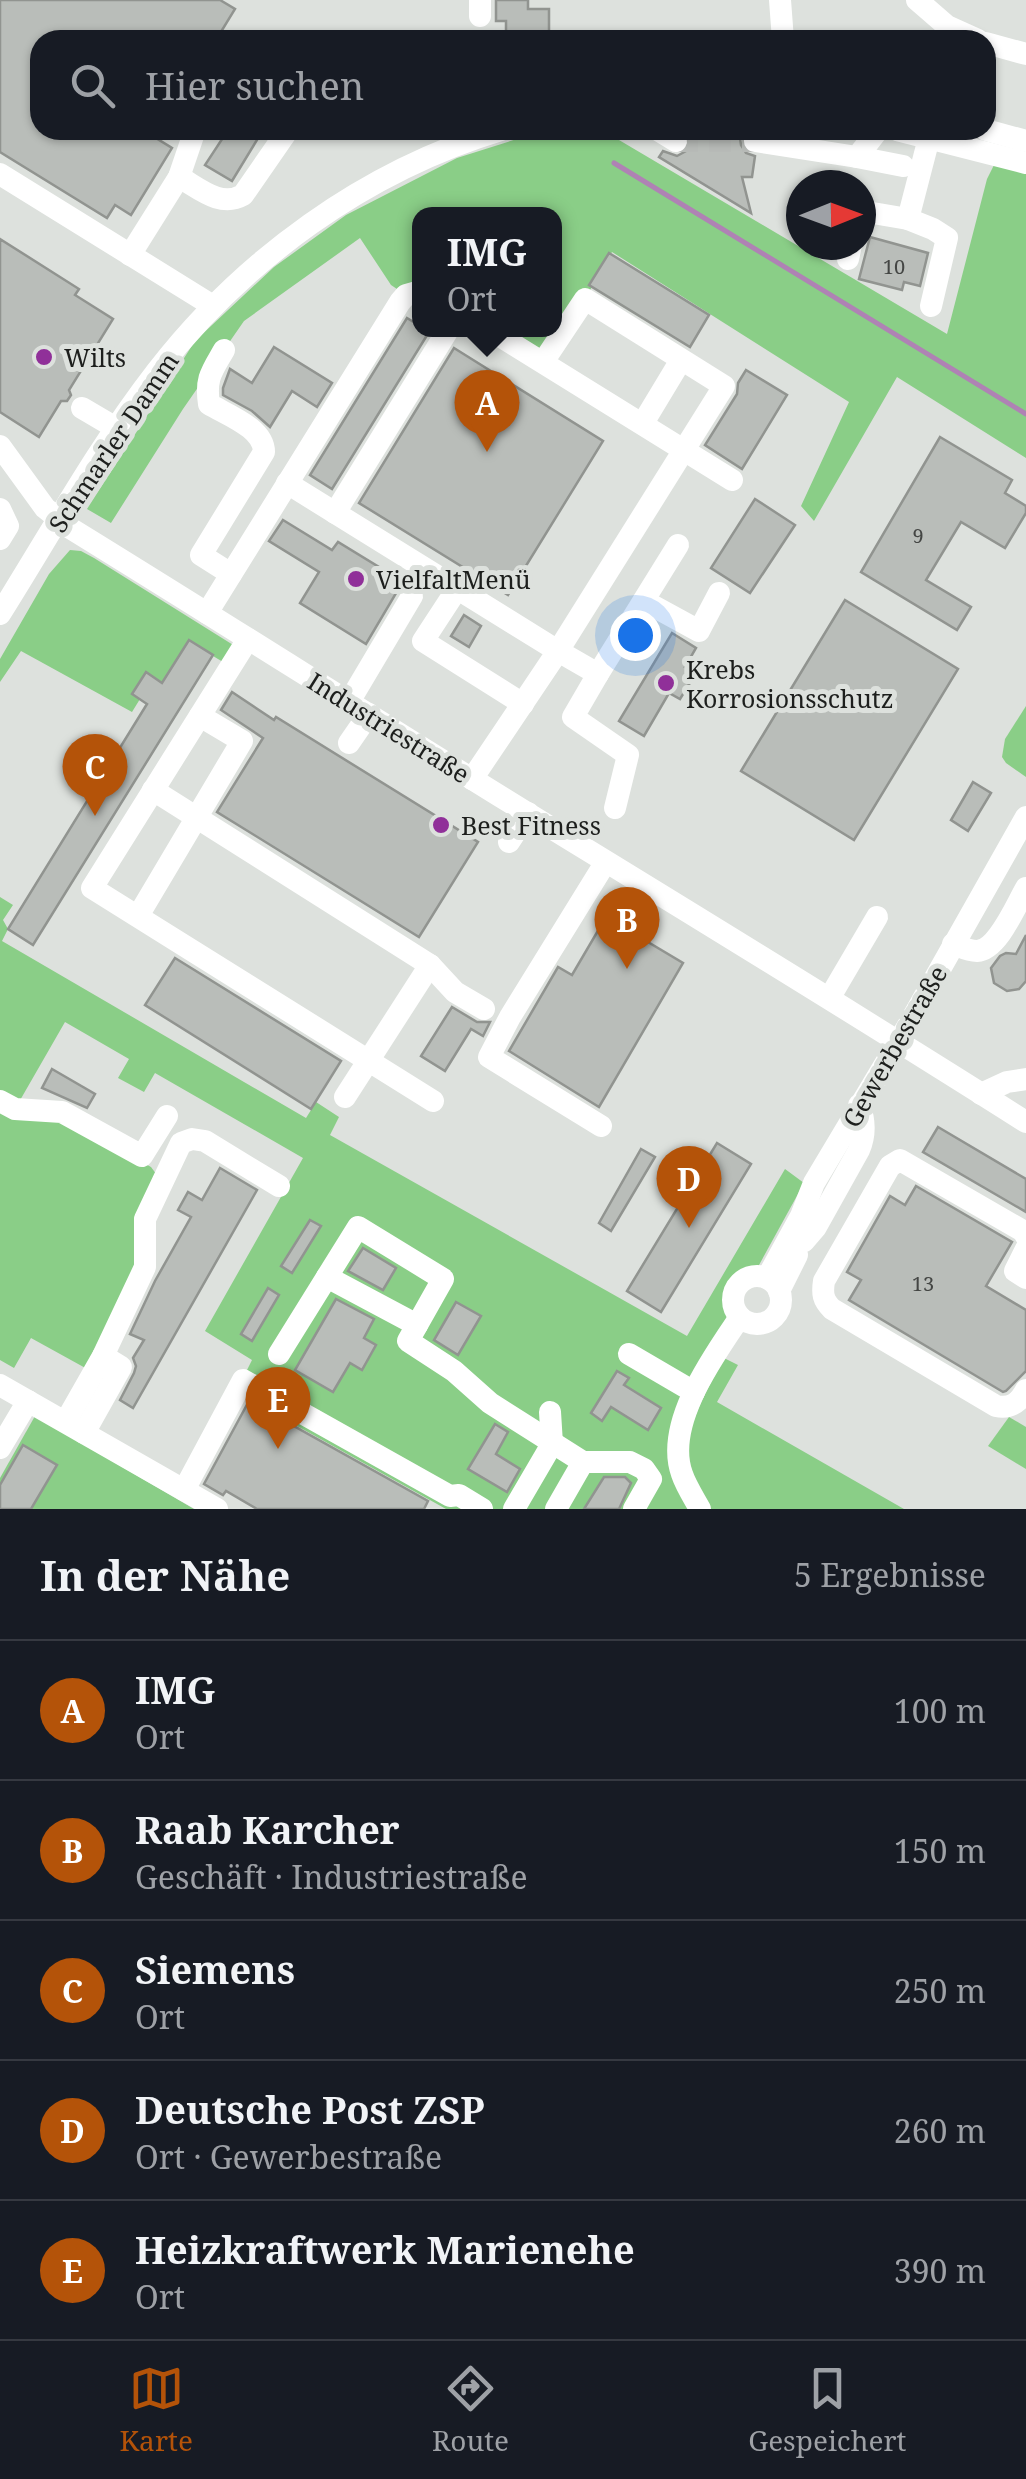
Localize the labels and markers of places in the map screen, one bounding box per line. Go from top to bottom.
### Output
place label: Wilts [64,340,126,374]
marker: Wilts [33,346,55,368]
pin: A [454,370,520,452]
place label: VielfaltMenü [376,562,531,596]
marker: VielfaltMenü [345,568,367,590]
place label: Krebs Korrosionsschutz [686,652,893,715]
marker: Krebs Korrosionsschutz [655,672,677,694]
pin: C [62,734,128,816]
place label: Best Fitness [461,808,601,842]
marker: Best Fitness [430,814,452,836]
pin: B [594,886,660,969]
pin: D [656,1146,722,1228]
pin: E [246,1366,310,1449]

